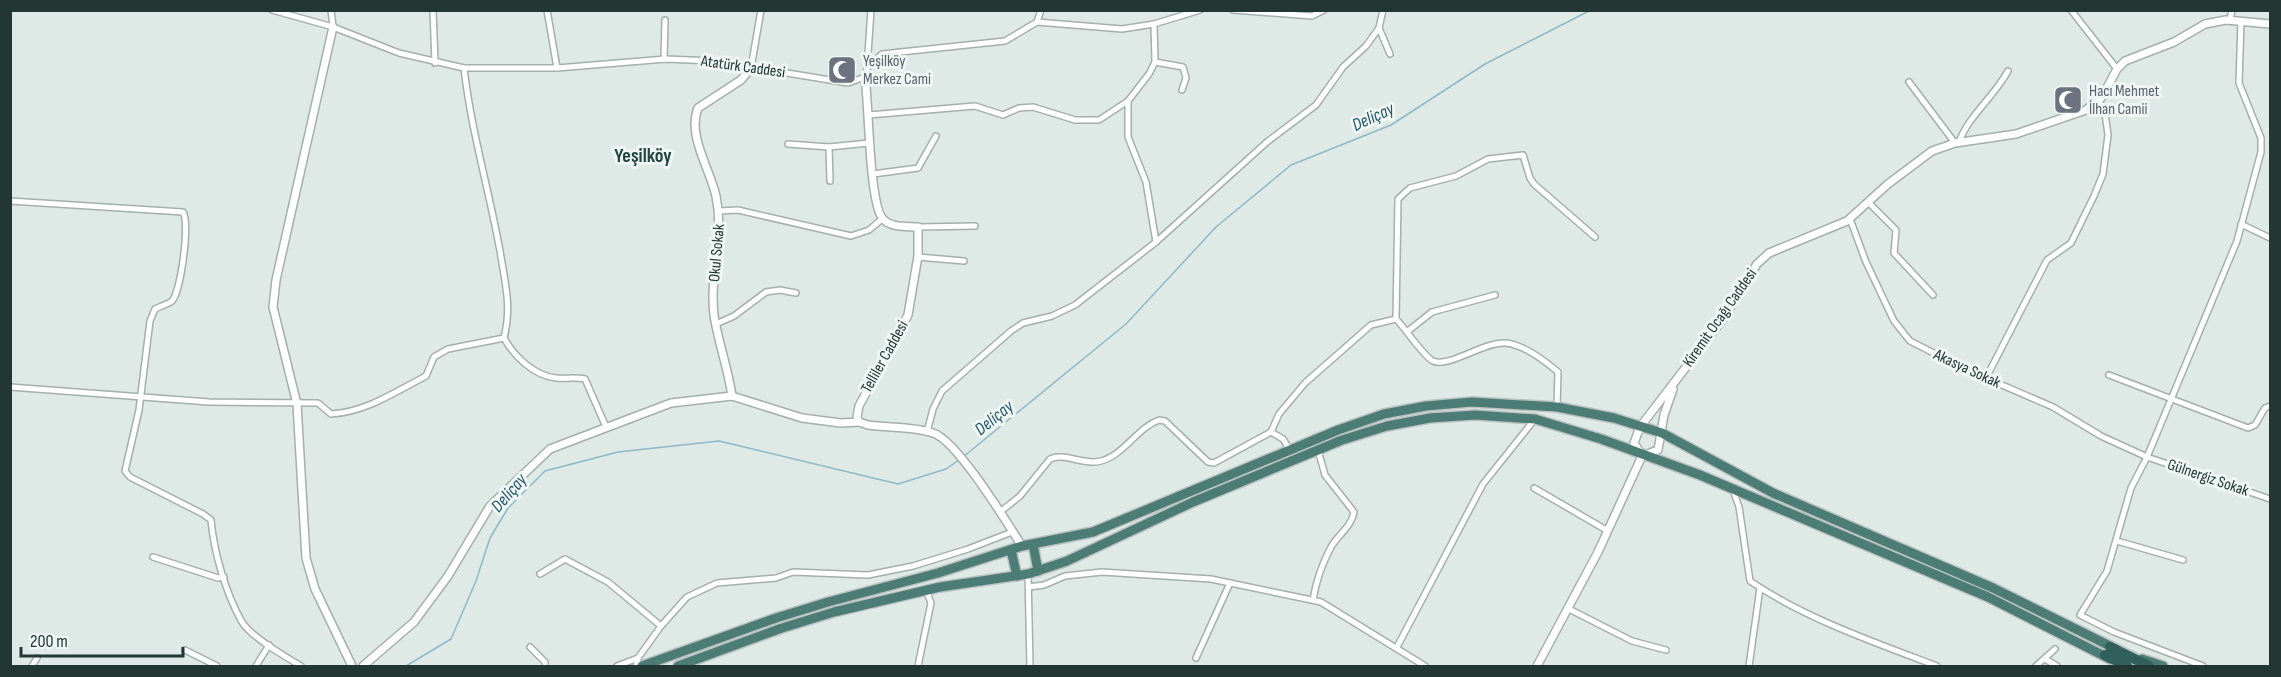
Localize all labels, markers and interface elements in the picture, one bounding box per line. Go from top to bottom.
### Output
street label: Atatürk Caddesi [699,52,786,82]
place label: Yeşilköy Merkez Cami [863,52,931,89]
mosque icon: Yeşilköy Merkez Cami [826,54,858,86]
place label: Hacı Mehmet İlhan Camii [2089,82,2160,119]
mosque icon: Hacı Mehmet İlhan Camii [2052,84,2084,116]
water label: Deliçay [1349,98,1398,136]
district label: Yeşilköy [614,144,672,168]
street label: Okul Sokak [705,223,729,283]
street label: Kiremit Ocağı Caddesi [1679,265,1761,371]
street label: Telliler Caddesi [857,317,913,397]
street label: Akasya Sokak [1930,345,2003,393]
water label: Deliçay [970,395,1019,440]
street label: Gülnergiz Sokak [2165,455,2251,501]
water label: Deliçay [487,469,532,516]
scale bar [21,620,183,658]
text: 200 m [30,631,68,652]

